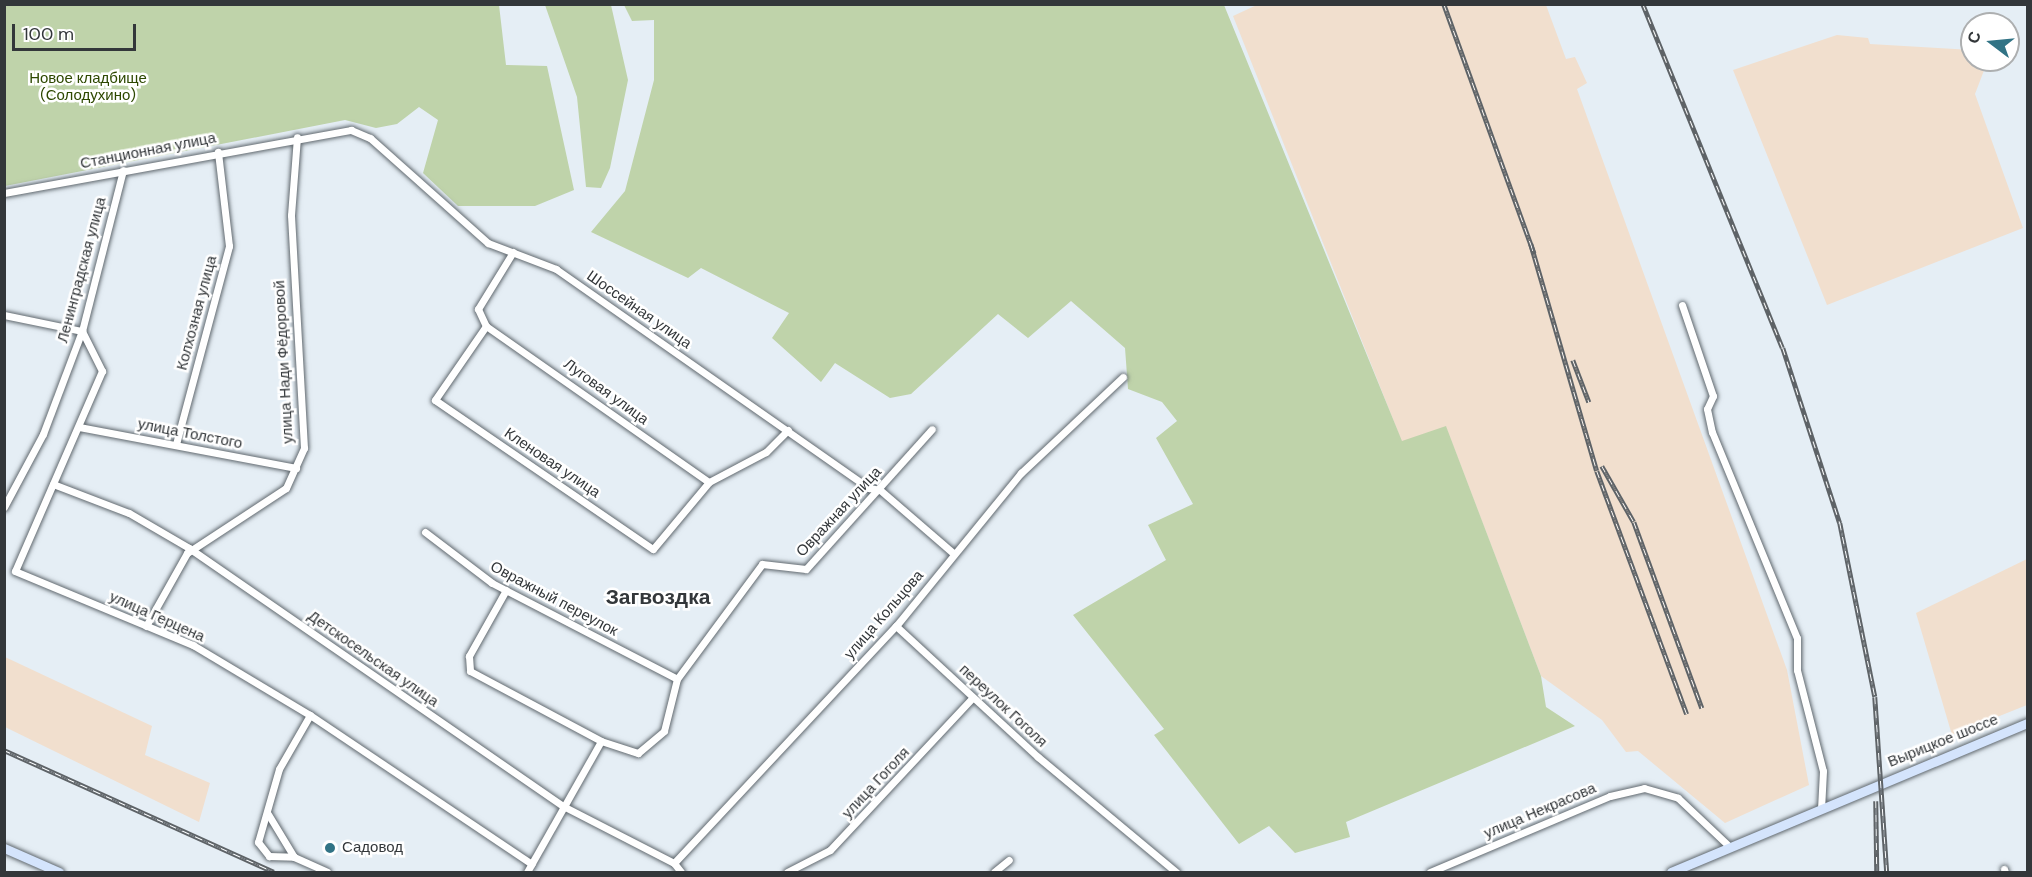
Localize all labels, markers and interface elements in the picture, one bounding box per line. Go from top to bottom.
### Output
scale bar [15,12,140,50]
north arrow [1960,12,2020,72]
text: 100 m [23,22,74,46]
text: С [1962,29,1986,46]
park label: Новое кладбище (Солодухино) [29,69,147,104]
street label: Станционная улица [79,129,217,173]
street label: Ленинградская улица [54,195,110,345]
street label: Колхозная улица [173,254,221,372]
street label: Шоссейная улица [583,267,695,353]
street label: улица Нади Фёдоровой [271,280,297,444]
street label: Луговая улица [560,355,652,429]
street label: улица Толстого [136,415,244,453]
street label: Кленовая улица [501,424,603,502]
street label: Овражная улица [793,463,885,561]
street label: Овражный переулок [487,558,621,640]
street label: улица Кольцова [841,567,927,663]
district label: Загвоздка [606,584,710,610]
street label: улица Герцена [107,588,207,646]
street label: Детскосельская улица [304,607,442,711]
street label: переулок Гоголя [955,661,1051,751]
street label: Вырицкое шоссе [1885,711,2001,771]
street label: улица Гоголя [838,744,914,822]
street label: улица Некрасова [1481,779,1599,843]
place label: Садовод [342,839,403,857]
marker: Садовод [323,841,337,855]

